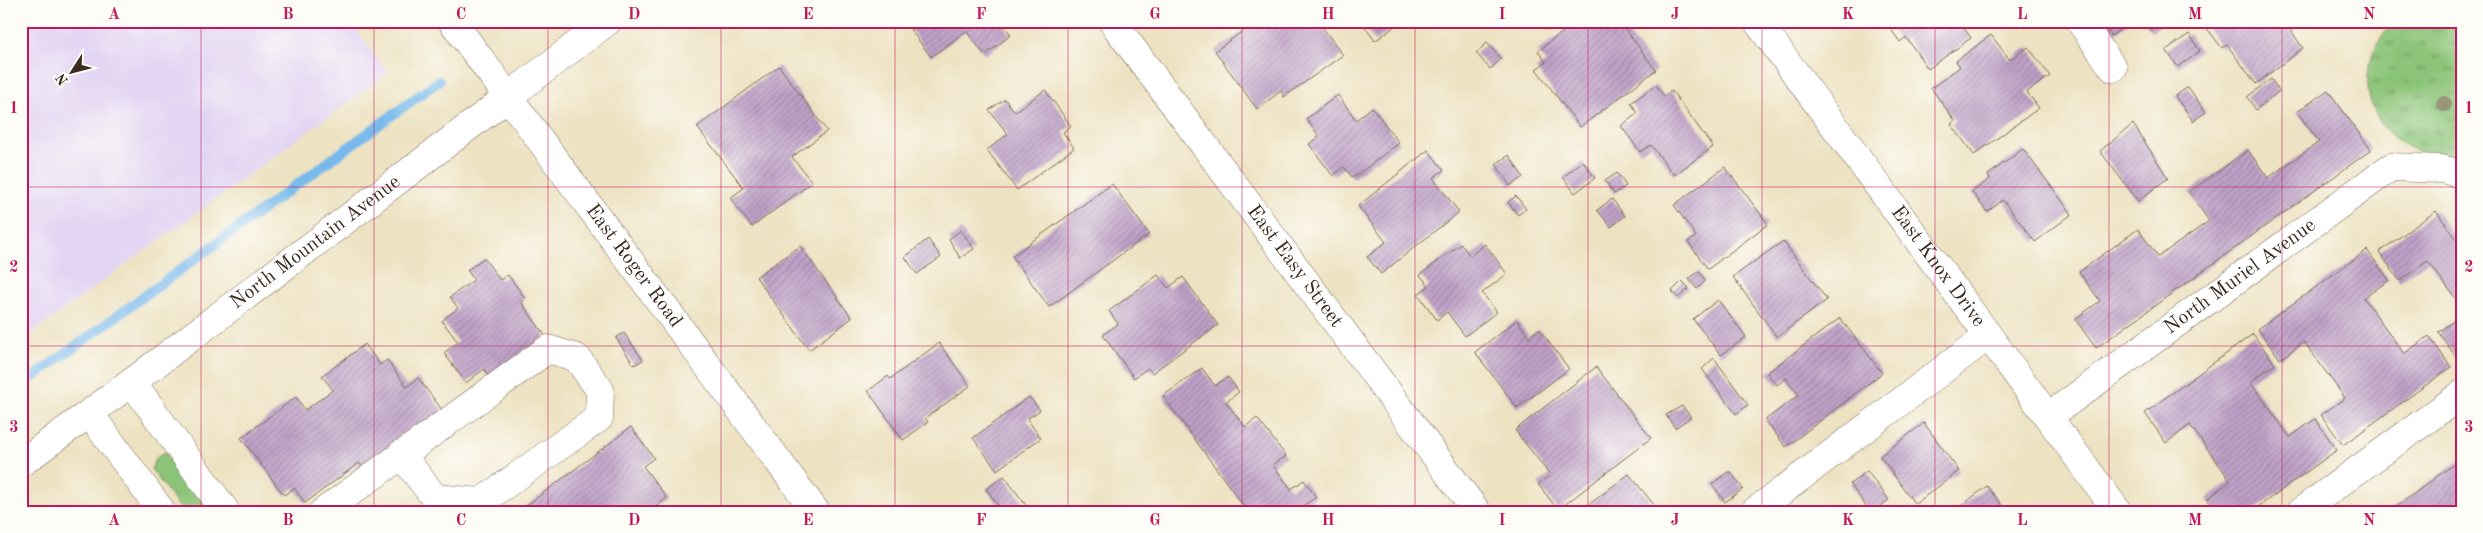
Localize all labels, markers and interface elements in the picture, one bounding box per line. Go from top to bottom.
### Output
text: A [108,7,120,23]
text: B [282,7,294,23]
text: C [456,7,466,23]
text: D [628,7,640,23]
text: E [802,7,814,23]
text: F [976,7,987,23]
text: G [1149,7,1161,23]
text: H [1321,7,1335,23]
text: I [1498,7,1506,23]
text: J [1671,7,1680,23]
text: K [1842,7,1854,23]
text: L [2017,7,2028,23]
text: M [2188,7,2202,23]
text: N [2363,7,2376,23]
north arrow [48,48,98,98]
text: N [53,70,71,87]
text: 1 [9,101,19,117]
text: 1 [2464,101,2474,117]
street label: North Mountain Avenue [227,172,404,313]
street label: East Roger Road [582,201,686,331]
street label: East Easy Street [1243,202,1346,331]
street label: East Knox Drive [1887,203,1989,331]
street label: North Muriel Avenue [2161,215,2320,338]
text: 2 [9,260,19,276]
text: 2 [2464,260,2474,276]
text: 3 [9,420,19,436]
text: 3 [2464,420,2474,436]
text: A [108,513,120,529]
text: B [282,513,294,529]
text: C [456,513,466,529]
text: D [628,513,640,529]
text: E [802,513,814,529]
text: F [976,513,987,529]
text: G [1149,513,1161,529]
text: H [1321,513,1335,529]
text: I [1498,513,1506,529]
text: J [1671,513,1680,529]
text: K [1842,513,1854,529]
text: L [2017,513,2028,529]
text: M [2188,513,2202,529]
text: N [2363,513,2376,529]

